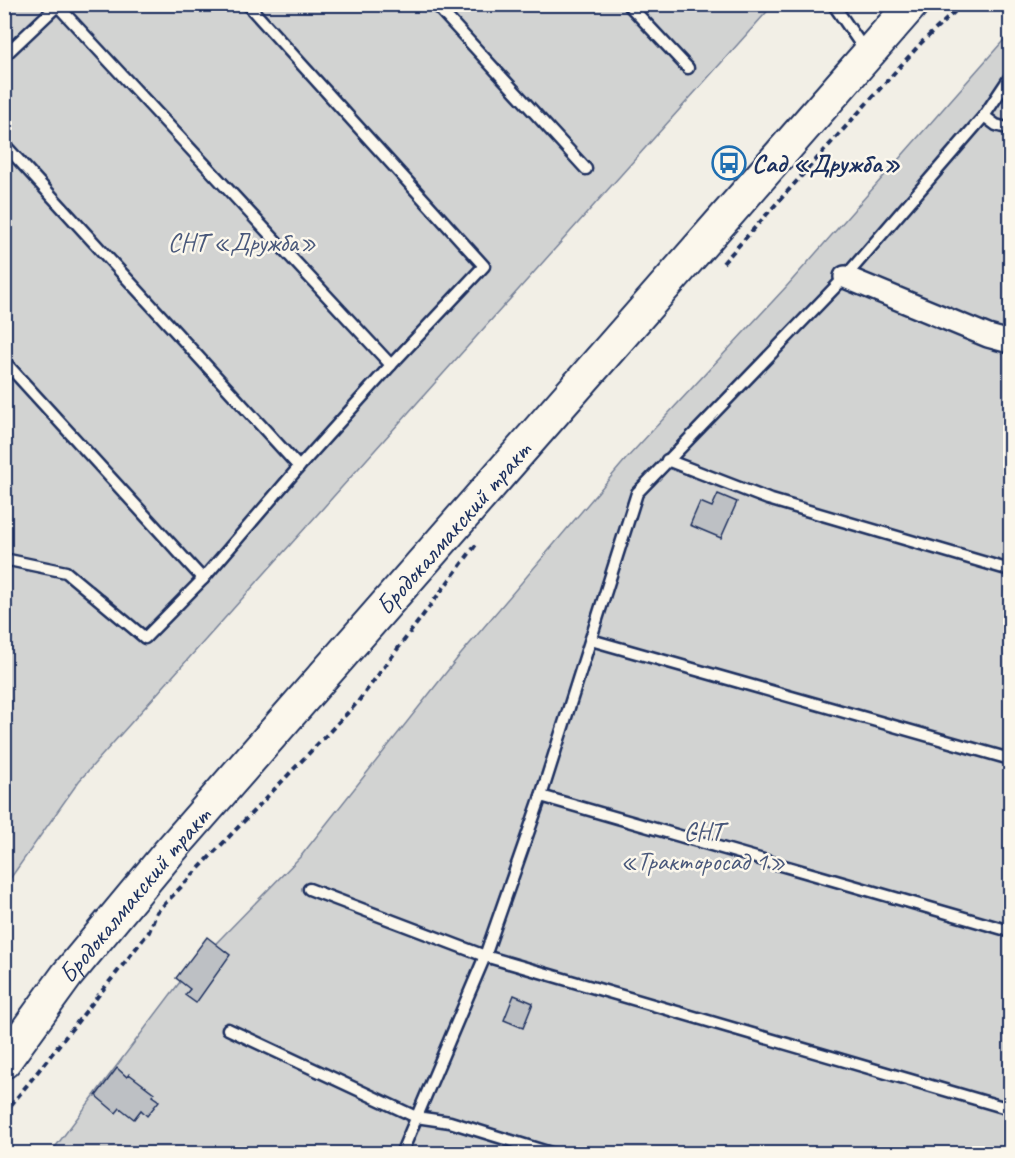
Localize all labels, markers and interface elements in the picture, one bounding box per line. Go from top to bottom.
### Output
bus stop icon: Сад «Дружба» [711,145,747,181]
place label: Сад «Дружба» [752,147,901,180]
park label: СНТ «Дружба» [168,226,316,259]
street label: Бродокалмакский тракт [368,433,539,622]
street label: Бродокалмакский тракт [51,799,219,990]
park label: СНТ «Тракторосад 1» [620,815,786,878]

